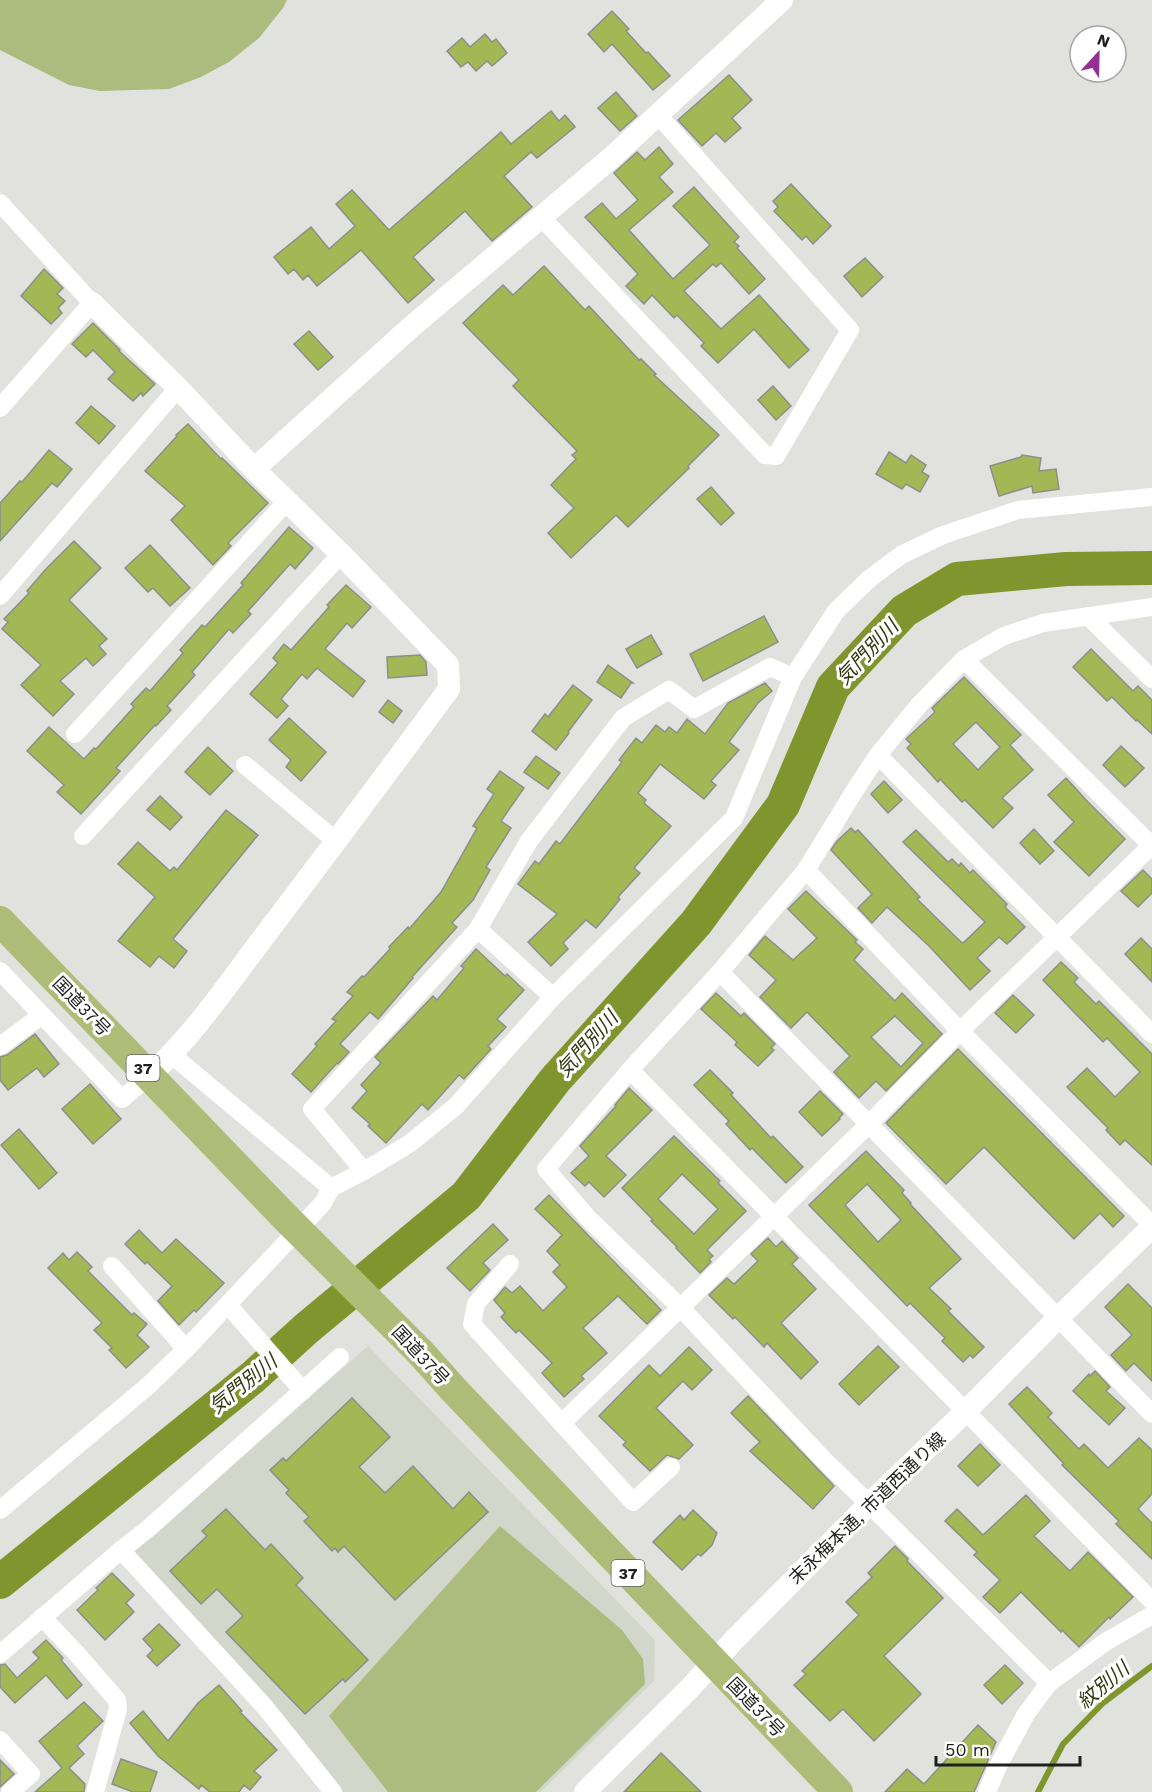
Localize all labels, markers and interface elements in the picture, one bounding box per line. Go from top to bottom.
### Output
north arrow [1068,24,1128,84]
text: N [1094,30,1112,52]
water label: 気門別川 [831,613,904,689]
street label: 国道37号 [49,972,115,1040]
water label: 気門別川 [551,1005,624,1082]
road number: 37 [126,1055,160,1081]
street label: 国道37号 [388,1321,454,1389]
water label: 気門別川 [204,1348,283,1418]
street label: 末永梅本通, 市道西通り線 [785,1428,949,1588]
road number: 37 [612,1560,644,1586]
water label: 紋別川 [1072,1655,1135,1713]
street label: 国道37号 [723,1673,789,1741]
scale bar [936,1729,1080,1767]
text: 50 m [945,1739,990,1760]

